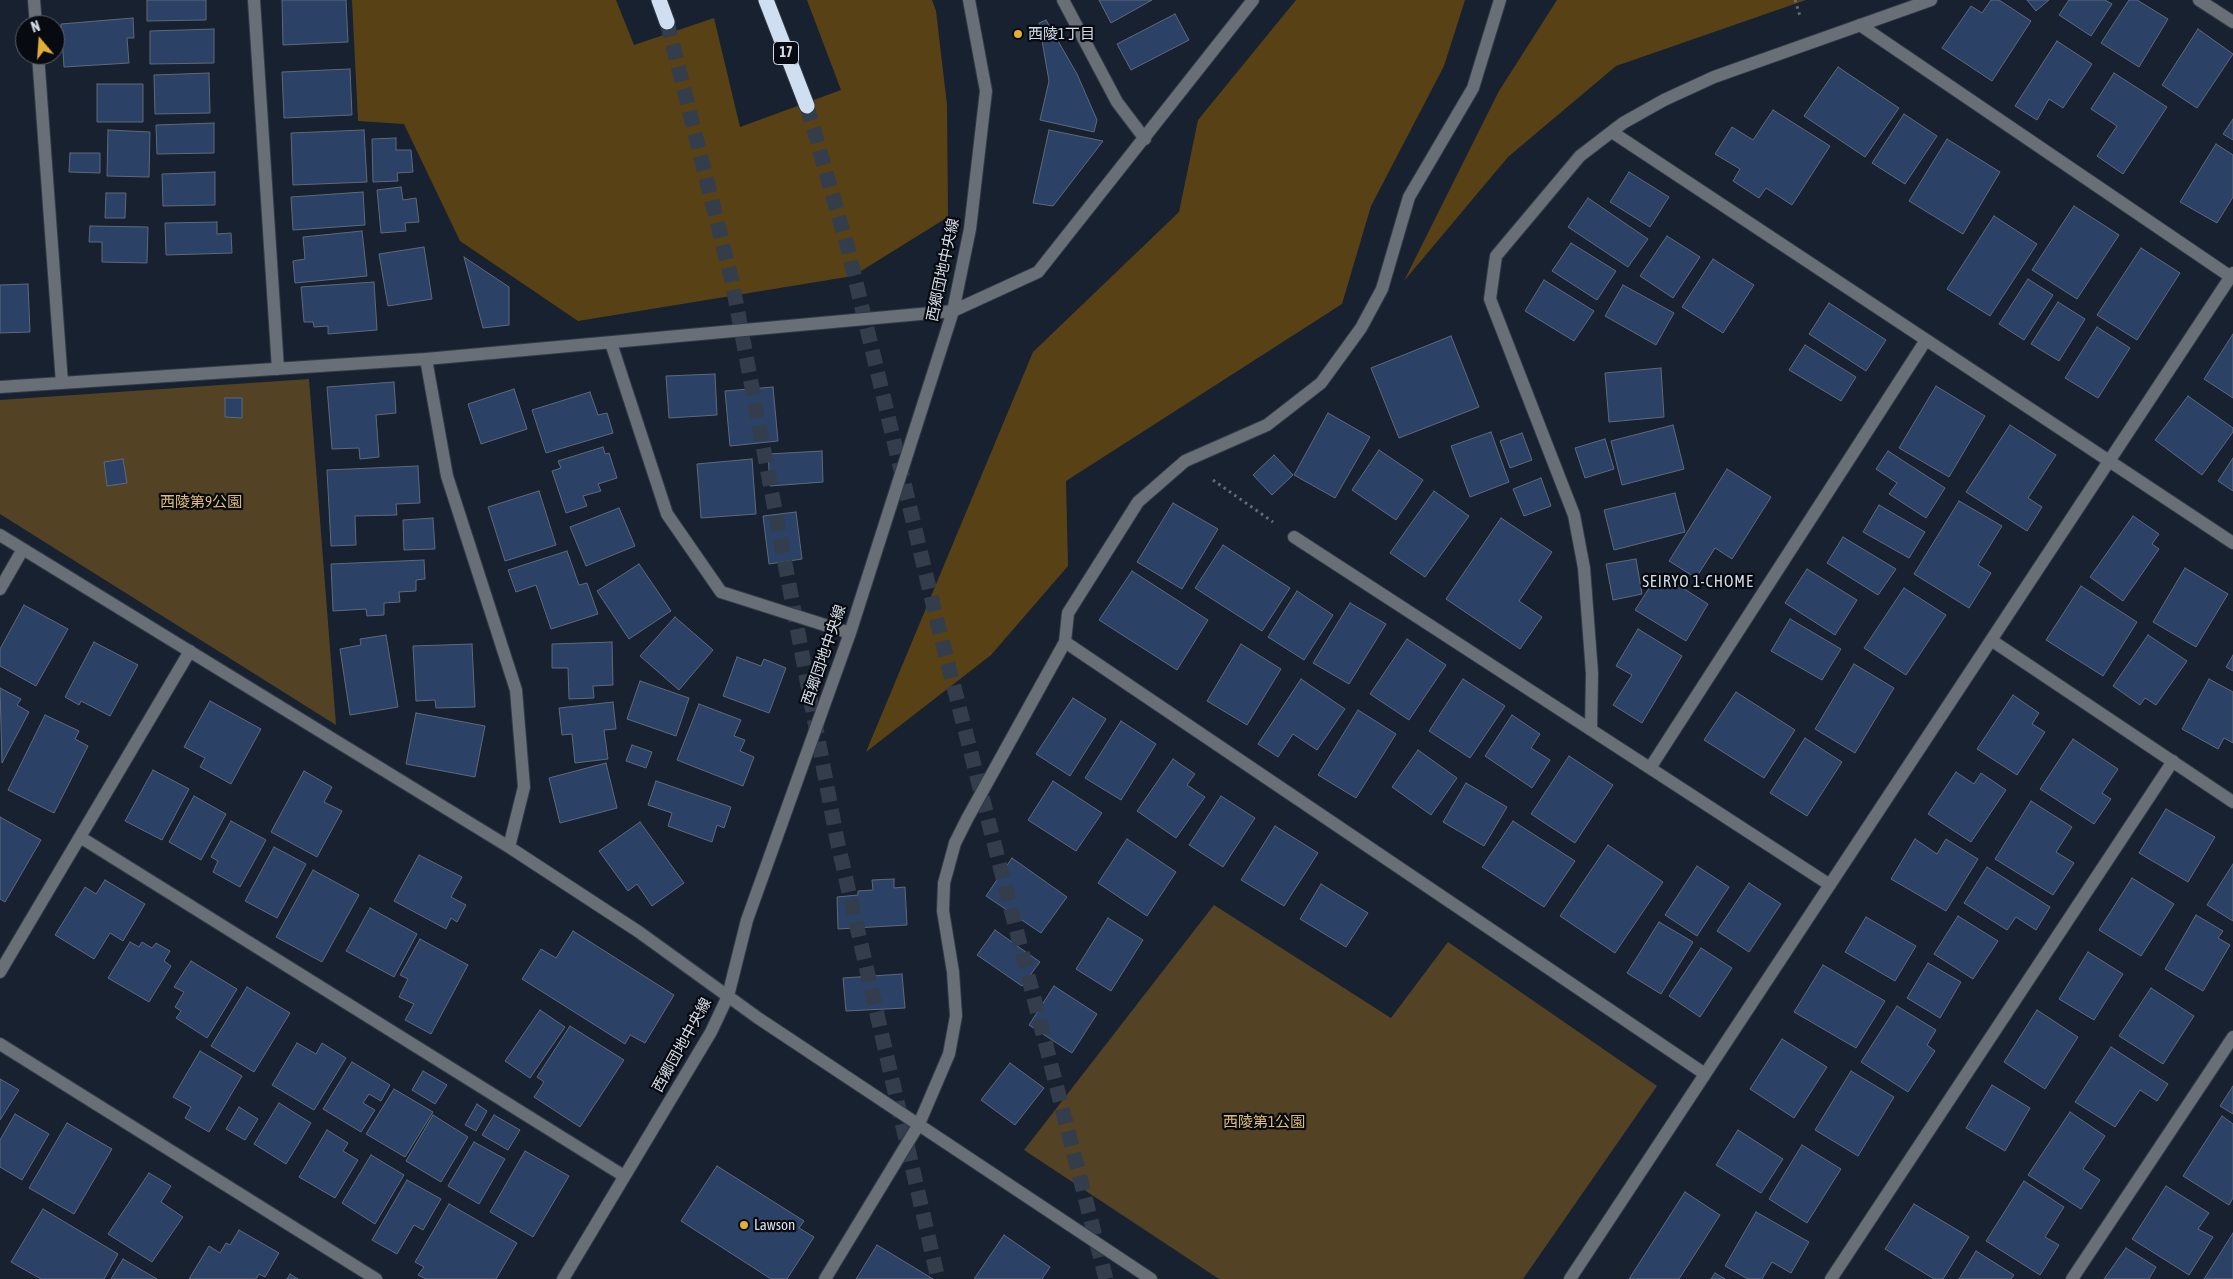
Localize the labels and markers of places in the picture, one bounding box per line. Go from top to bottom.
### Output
place label: 西陵1丁目 [1028,25,1095,43]
marker: 西陵1丁目 [1012,28,1024,40]
place label: Lawson [754,1216,795,1234]
marker: Lawson [738,1219,750,1231]

